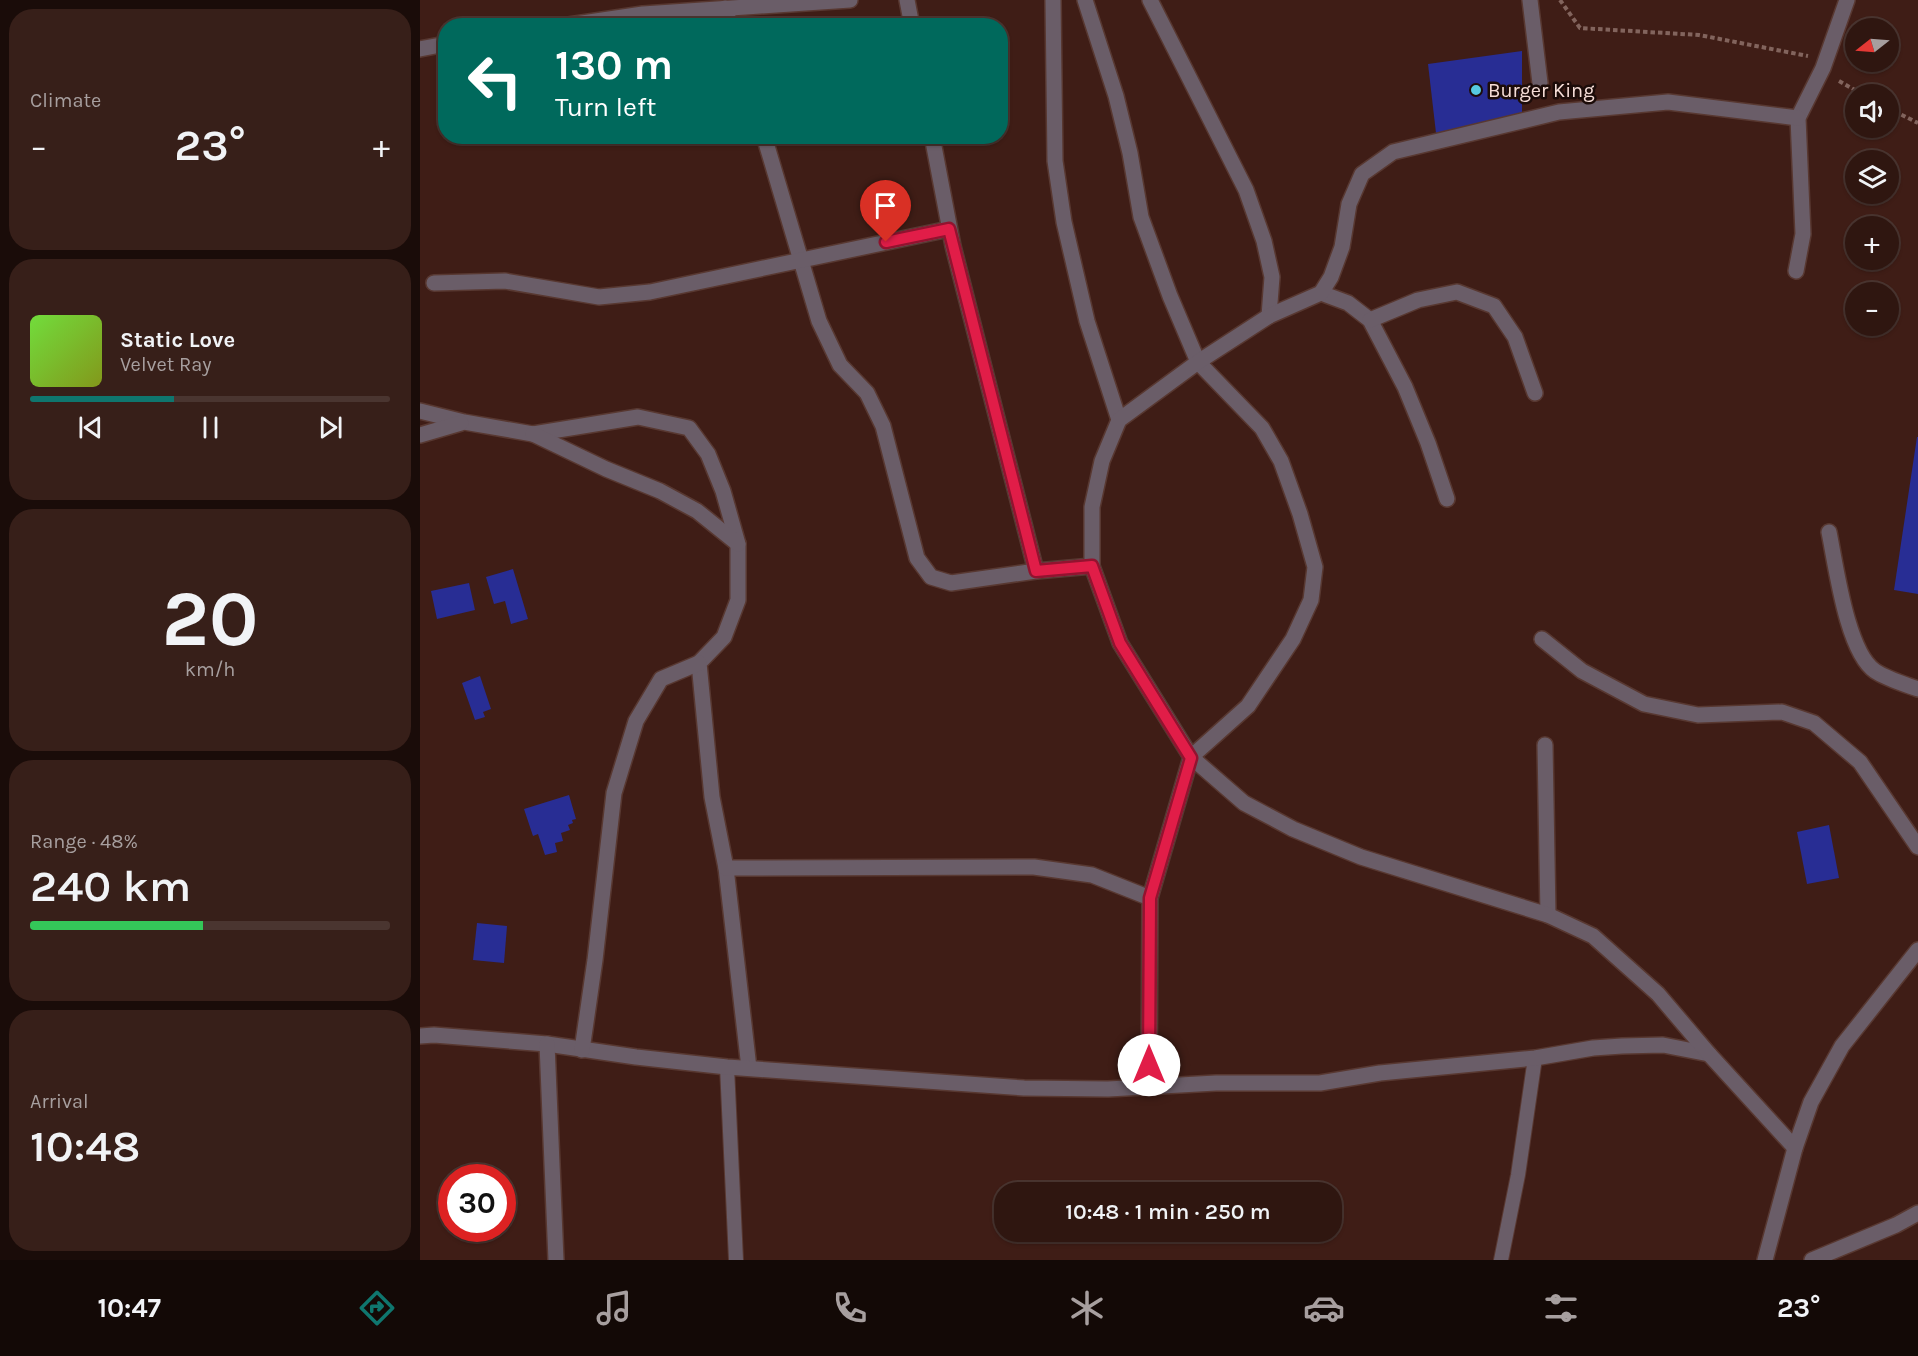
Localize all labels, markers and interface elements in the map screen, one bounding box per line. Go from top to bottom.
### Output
north arrow [1845,18,1899,72]
map controls [1845,18,1899,336]
text: 130 m [555,40,673,90]
icon: left [456,42,534,120]
place label: Burger King [1488,79,1594,102]
marker: Burger King [1469,83,1483,97]
button: sound [1845,84,1899,138]
text: Climate [30,89,101,112]
text: Turn left [555,91,656,123]
text: 23° [174,119,246,171]
text: − [30,127,47,165]
text: + [373,127,390,165]
button: layers [1845,150,1899,204]
pin [860,180,911,242]
icon: arrive [869,189,902,222]
button: + [1845,216,1899,270]
button: − [1845,282,1899,336]
text: Static Love [120,327,235,353]
text: Velvet Ray [120,353,212,376]
icon: previous [74,411,107,444]
icon: pause [194,411,227,444]
icon: next [314,411,347,444]
text: 20 [162,573,258,665]
text: km/h [185,658,235,681]
text: Range · 48% [30,830,138,853]
text: 240 km [30,860,191,912]
position arrow [1117,1033,1181,1097]
text: Arrival [30,1090,89,1113]
text: 10:48 [30,1120,140,1172]
speed limit sign: 30 [438,1164,516,1242]
text: 10:48 · 1 min · 250 m [1065,1199,1271,1225]
icon: directions [356,1287,398,1329]
icon: music [593,1287,635,1329]
icon: phone [829,1287,871,1329]
icon: climate [1066,1287,1108,1329]
icon: car [1303,1287,1345,1329]
icon: filters [1540,1287,1582,1329]
text: 10:47 [97,1292,161,1324]
text: 23° [1777,1292,1821,1324]

